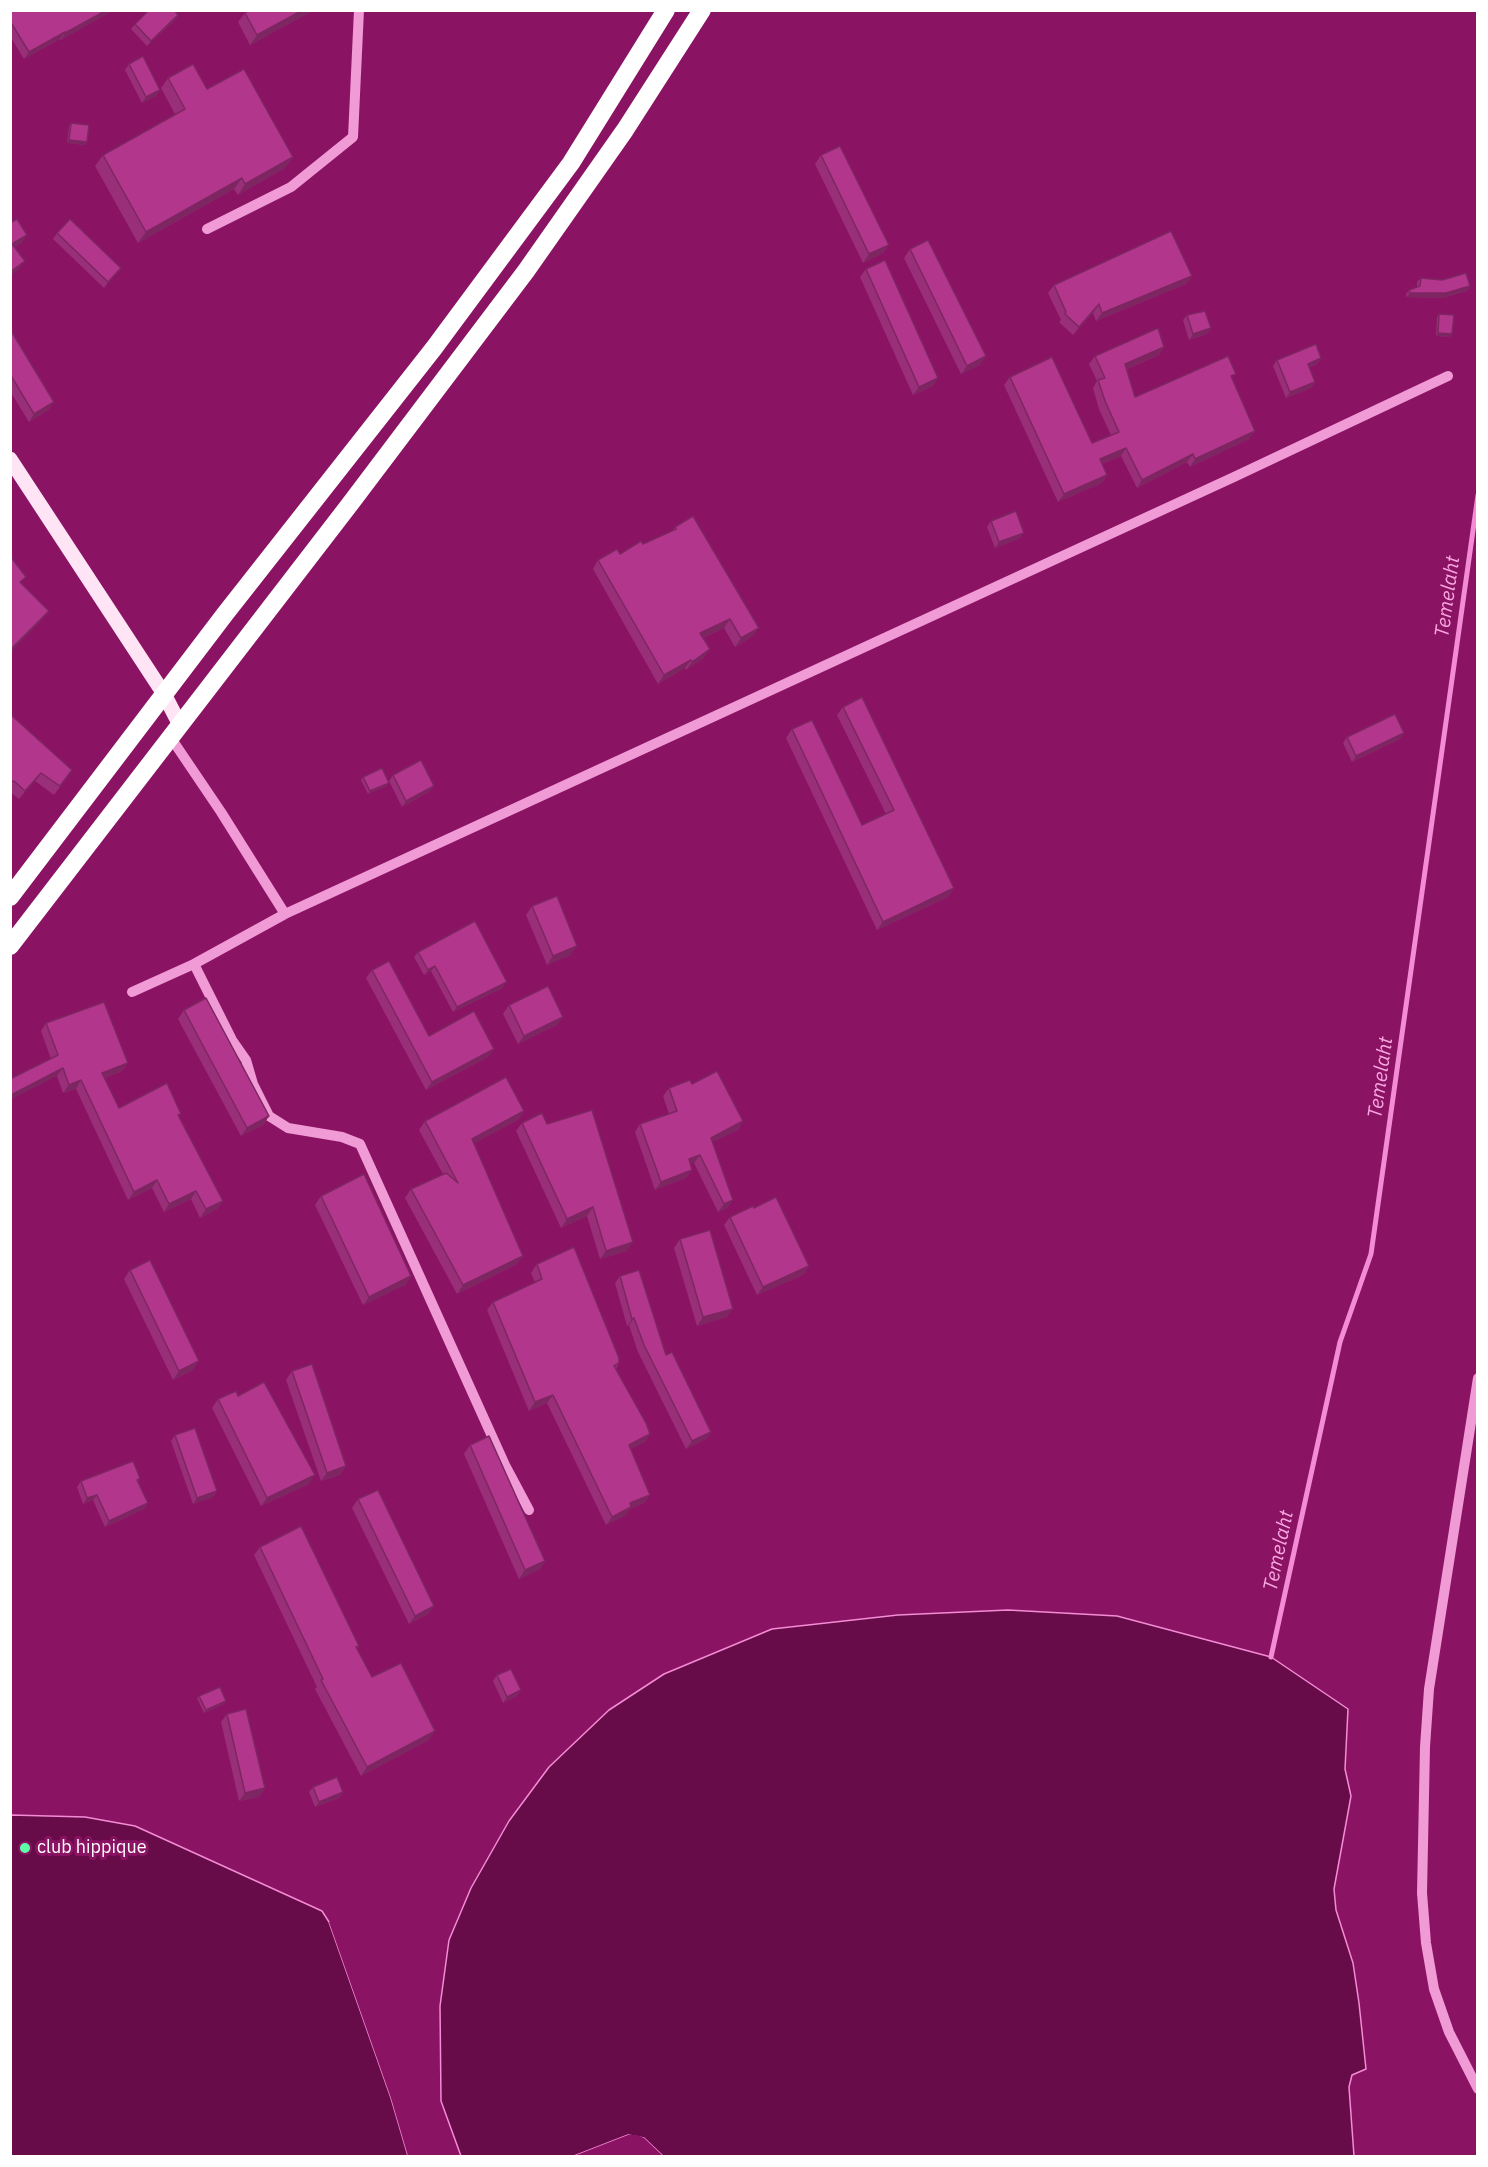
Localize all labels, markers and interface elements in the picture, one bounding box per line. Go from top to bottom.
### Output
water label: Temelaht [1430,555,1466,639]
water label: Temelaht [1363,1036,1399,1120]
water label: Temelaht [1259,1508,1299,1594]
place label: club hippique [37,1837,147,1859]
marker: club hippique [18,1841,32,1855]

